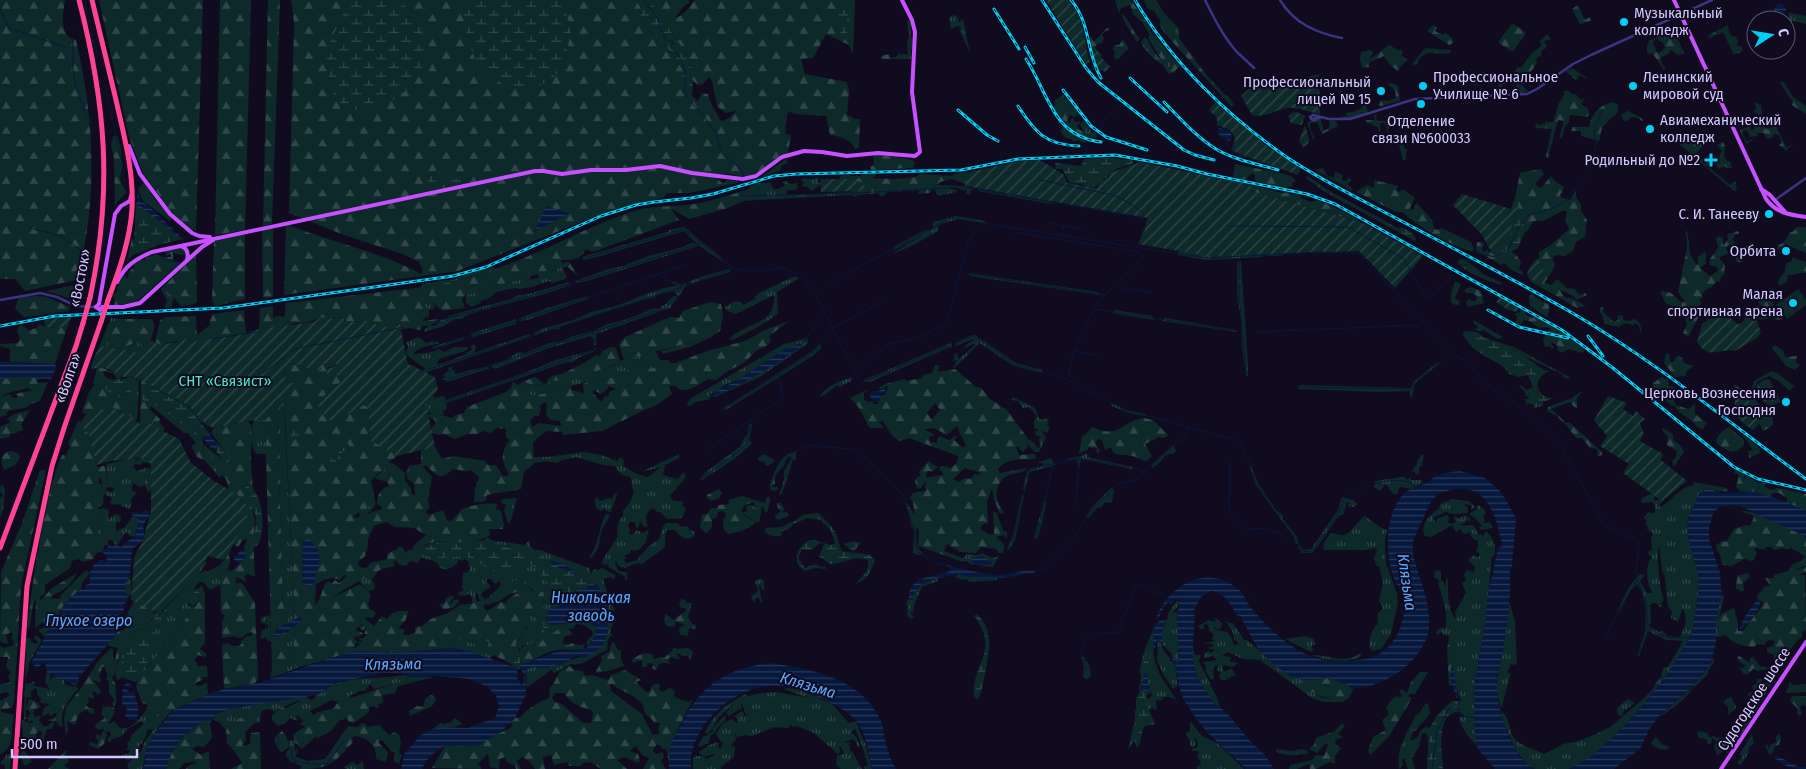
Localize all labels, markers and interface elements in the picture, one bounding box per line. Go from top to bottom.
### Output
place label: Музыкальный колледж [1634,4,1723,39]
north arrow [1746,10,1796,60]
marker: Музыкальный колледж [1618,16,1630,28]
text: С [1774,27,1792,38]
place label: Профессиональное Училище № 6 [1432,68,1558,103]
place label: Ленинский мировой суд [1643,68,1724,103]
place label: Профессиональный лицей № 15 [1243,73,1371,108]
marker: Профессиональное Училище № 6 [1417,80,1429,92]
marker: Ленинский мировой суд [1627,80,1639,92]
marker: Профессиональный лицей № 15 [1375,85,1387,97]
marker: Отделение связи №600033 [1415,98,1427,110]
place label: Авиамеханический колледж [1660,111,1781,146]
place label: Отделение связи №600033 [1372,112,1471,147]
marker: Авиамеханический колледж [1644,123,1656,135]
place label: Родильный до №2 [1584,151,1700,169]
marker: Родильный до №2 [1704,153,1718,167]
place label: С. И. Танееву [1678,205,1759,223]
marker: С. И. Танееву [1763,208,1775,220]
place label: Орбита [1730,242,1776,260]
marker: Орбита [1780,245,1792,257]
street label: «Восток» [66,247,94,309]
place label: Малая спортивная арена [1667,285,1783,320]
marker: Малая спортивная арена [1787,297,1799,309]
street label: «Волга» [51,350,85,406]
park label: СНТ «Связист» [179,372,271,390]
place label: Церковь Вознесения Господня [1644,384,1776,419]
marker: Церковь Вознесения Господня [1780,396,1792,408]
water label: Клязьма [1394,552,1420,612]
water label: Никольская заводь [551,588,631,625]
water label: Глухое озеро [46,611,132,630]
street label: Судогодское шоссе [1714,644,1794,754]
water label: Клязьма [364,654,422,674]
water label: Клязьма [778,668,838,702]
scale bar [12,726,138,758]
text: 500 m [20,735,58,753]

